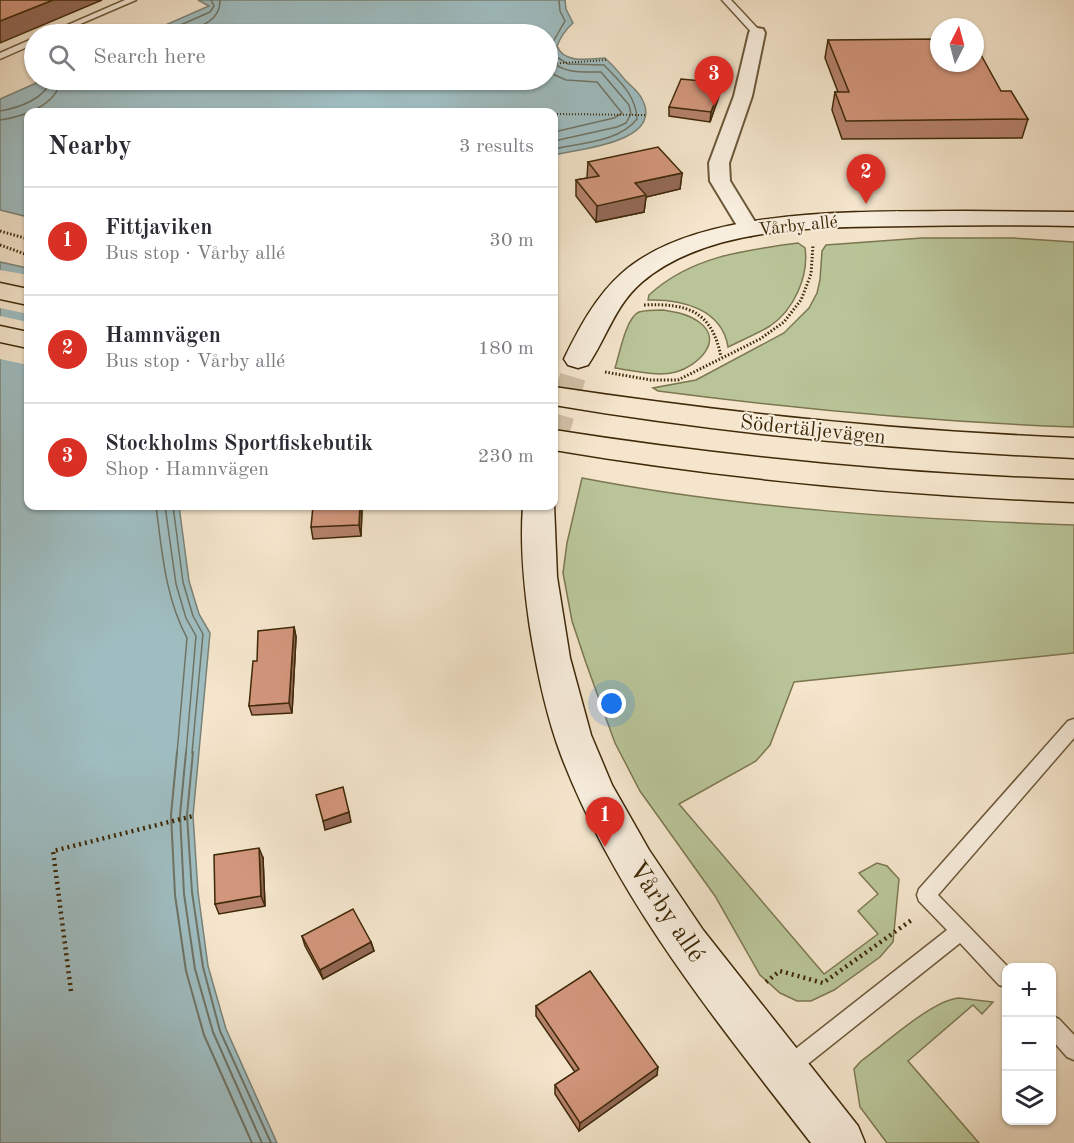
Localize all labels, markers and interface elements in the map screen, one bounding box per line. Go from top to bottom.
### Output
north arrow [930,18,984,72]
search box [24,24,558,90]
icon: search [45,41,78,74]
text: Search here [93,46,206,68]
pin: 3 [694,57,734,106]
text: Nearby [48,134,132,160]
text: 3 results [459,137,534,157]
pin: 2 [846,154,886,204]
street label: Vårby allé [757,213,839,239]
text: Fittjaviken [105,217,213,239]
text: 1 [62,231,73,251]
text: 30 m [489,231,534,251]
text: Bus stop · Vårby allé [105,244,285,264]
text: Hamnvägen [105,325,221,347]
text: 2 [62,339,73,359]
text: 180 m [478,339,534,359]
text: Bus stop · Vårby allé [105,352,285,372]
street label: Södertäljevägen [739,412,887,449]
text: Stockholms Sportfiskebutik [105,433,373,455]
text: 3 [62,447,73,467]
text: 230 m [478,447,534,467]
text: Shop · Hamnvägen [105,460,269,480]
your location [597,689,626,718]
pin: 1 [586,798,624,847]
street label: Vårby allé [623,857,709,967]
map controls [1002,963,1056,1125]
button: + [1002,963,1056,1017]
button: − [1002,1017,1056,1071]
button: layers [1002,1071,1056,1125]

